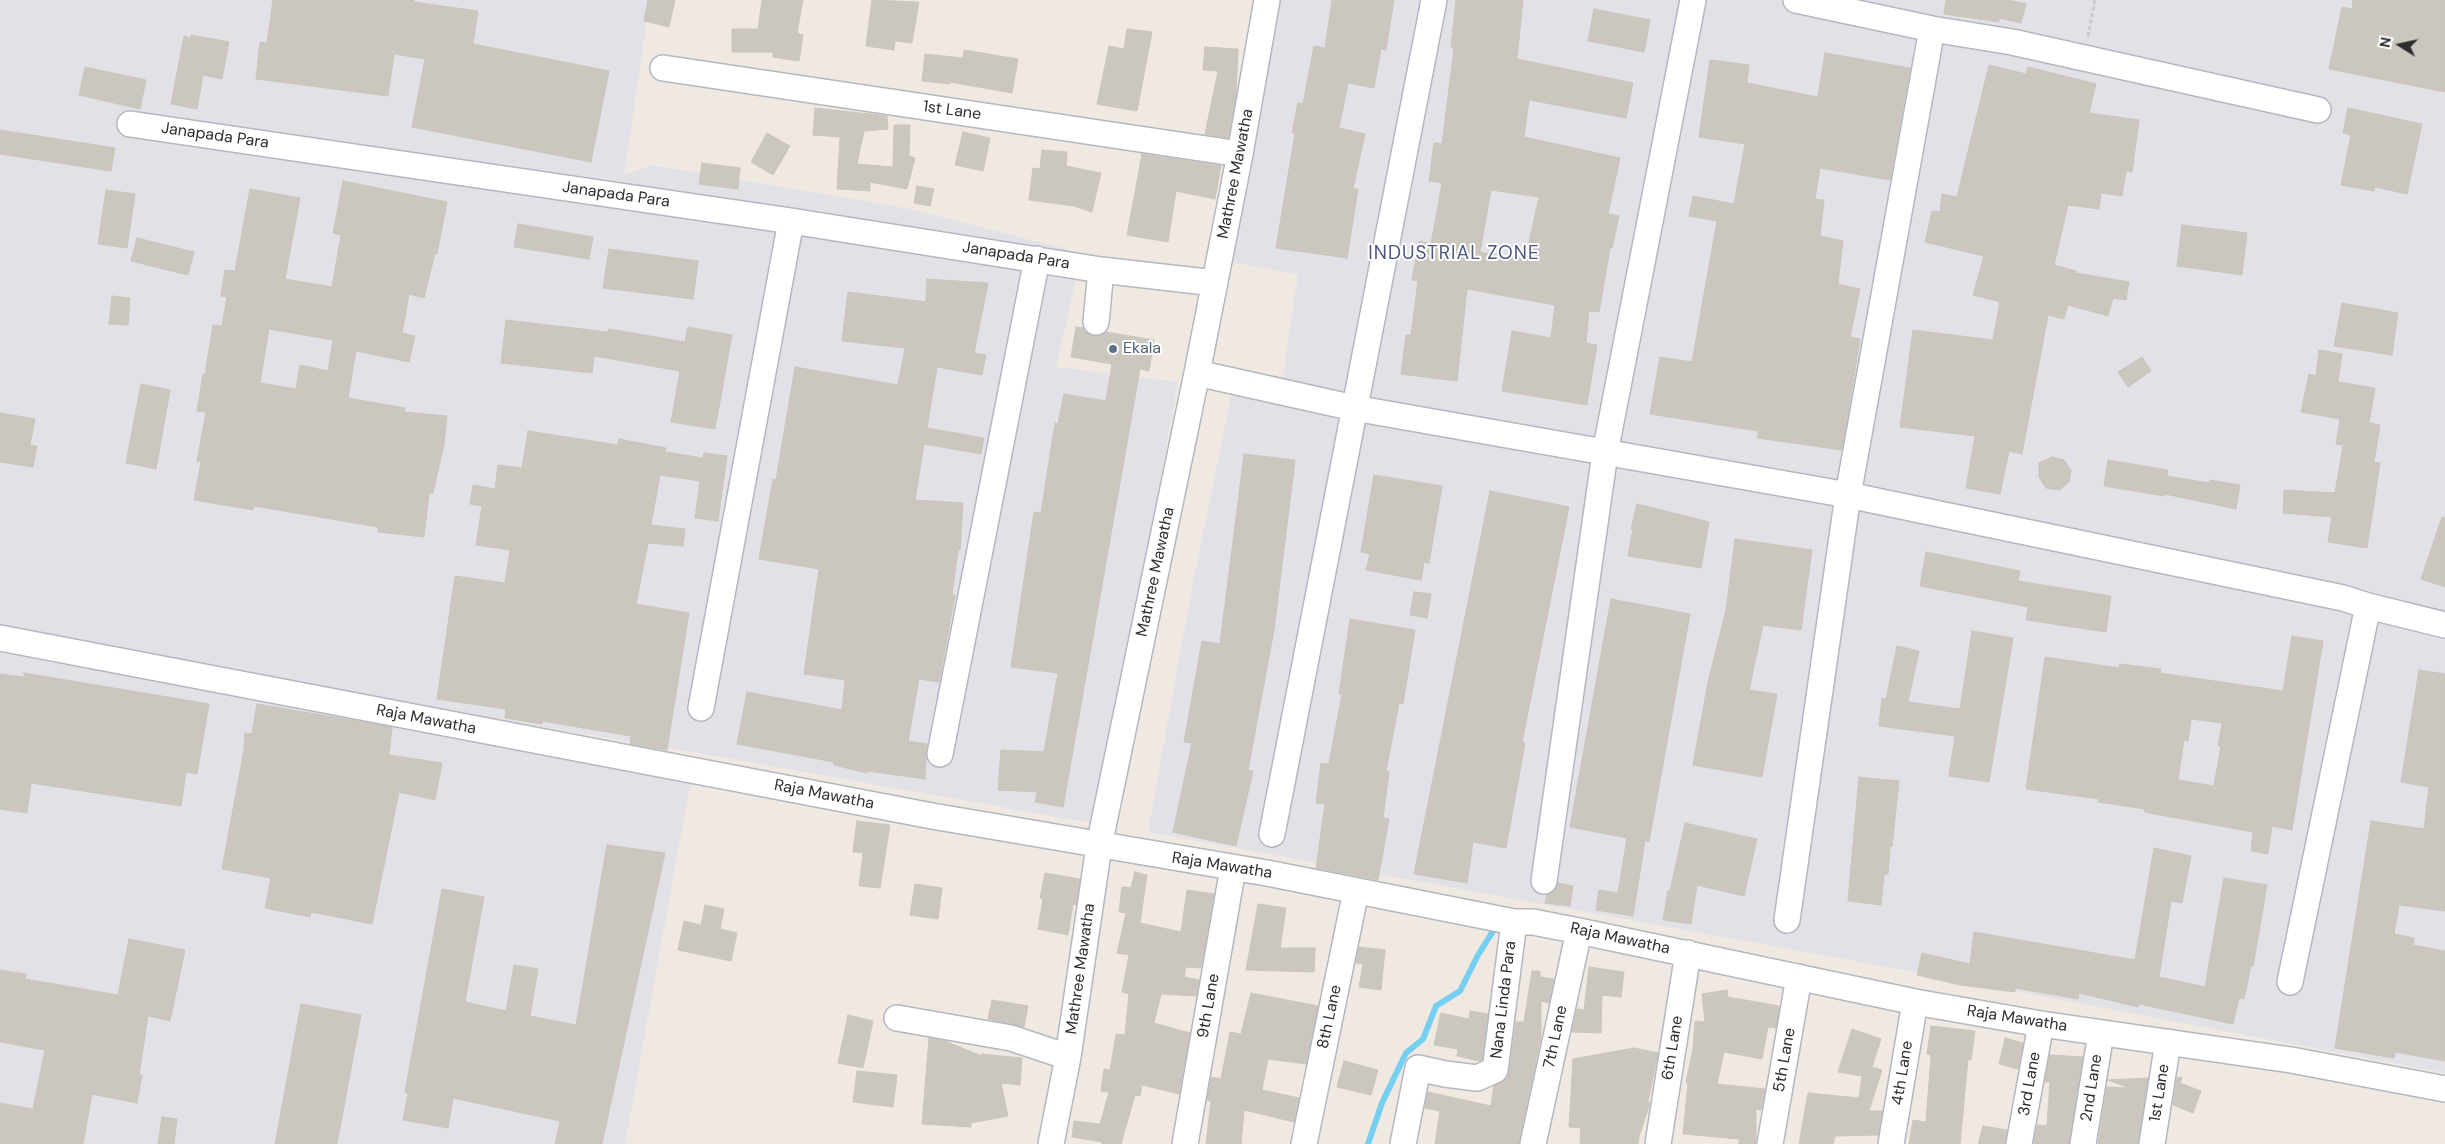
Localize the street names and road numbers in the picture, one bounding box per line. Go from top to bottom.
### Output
street label: 1st Lane [922,97,982,125]
street label: Mathree Mawatha [1214,107,1258,241]
street label: Janapada Para [160,119,270,153]
street label: Janapada Para [561,178,671,212]
street label: Janapada Para [961,238,1071,274]
street label: Mathree Mawatha [1133,505,1179,639]
street label: Raja Mawatha [374,701,478,739]
street label: Raja Mawatha [772,776,876,814]
street label: Raja Mawatha [1170,849,1274,883]
street label: Mathree Mawatha [1062,902,1100,1036]
street label: Raja Mawatha [1568,919,1672,959]
street label: Nana Linda Para [1487,940,1521,1060]
street label: 9th Lane [1194,972,1224,1040]
street label: 8th Lane [1314,983,1346,1051]
street label: Raja Mawatha [1965,1002,2069,1036]
street label: 7th Lane [1540,1004,1572,1070]
street label: 6th Lane [1658,1014,1688,1082]
street label: 5th Lane [1770,1026,1800,1094]
street label: 4th Lane [1888,1039,1918,1107]
street label: 3rd Lane [2015,1050,2045,1118]
street label: 2nd Lane [2077,1053,2107,1123]
street label: 1st Lane [2146,1063,2174,1123]

